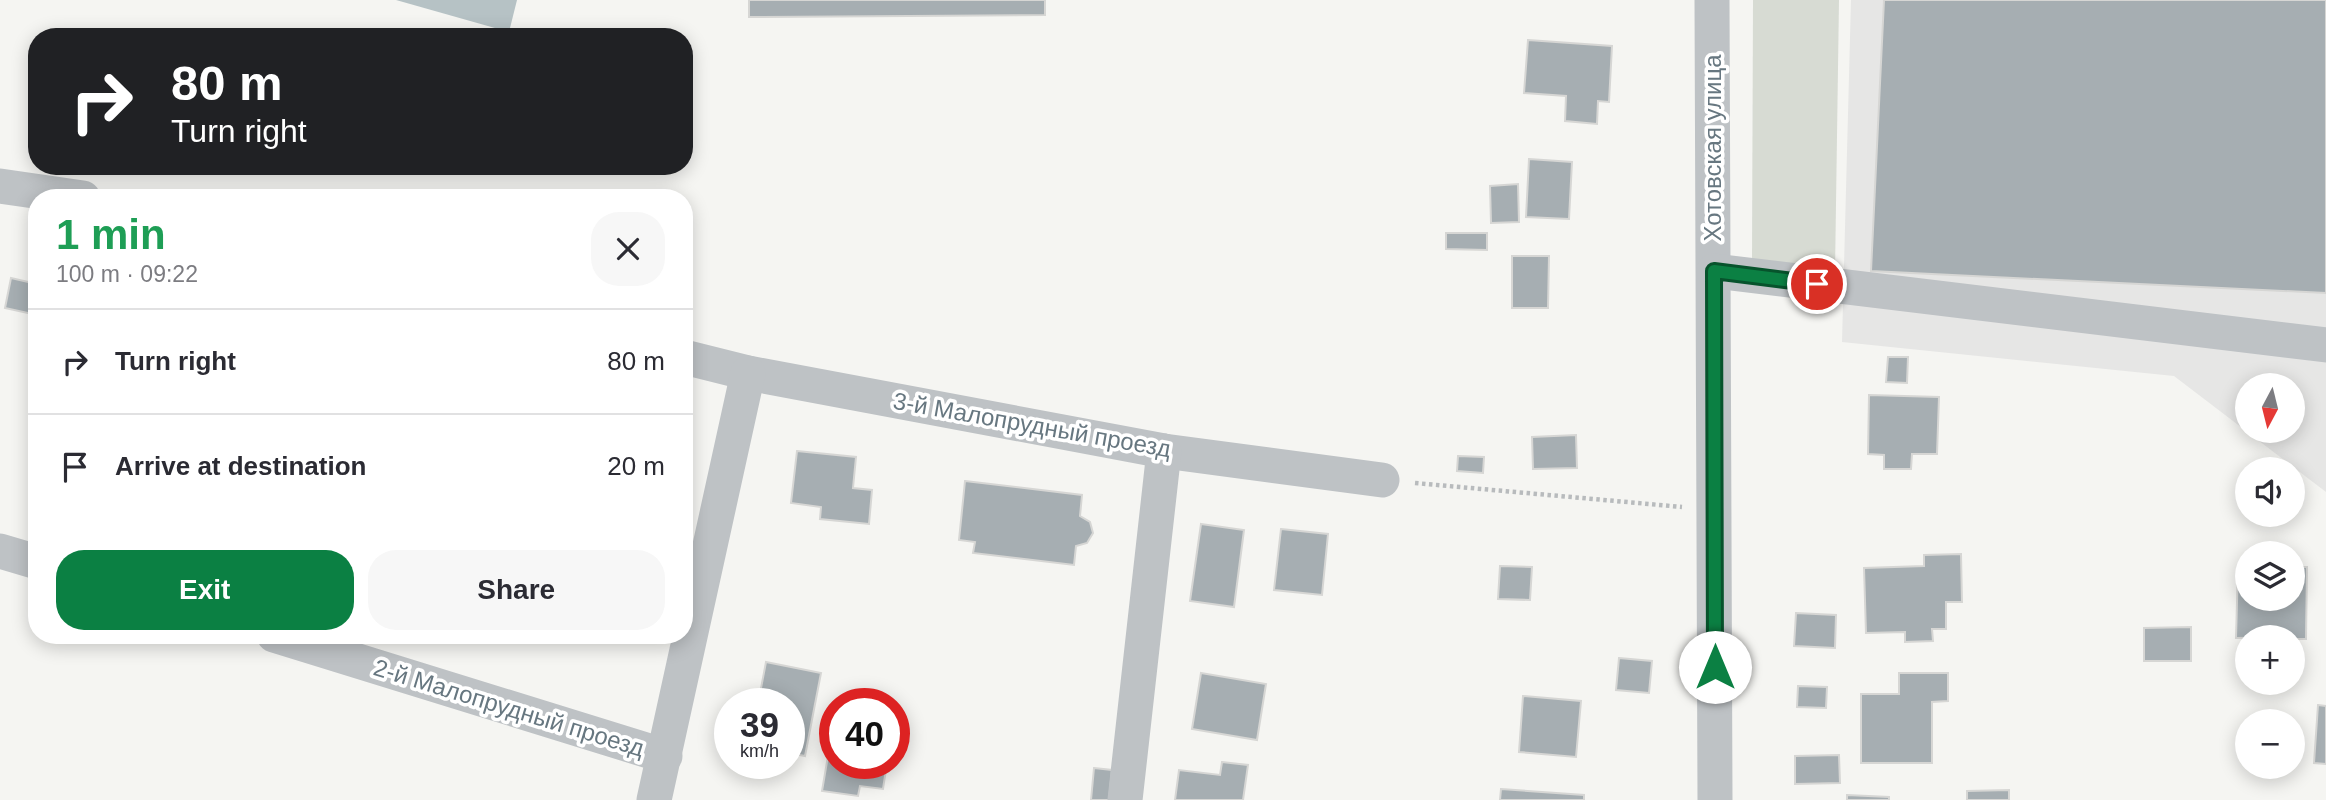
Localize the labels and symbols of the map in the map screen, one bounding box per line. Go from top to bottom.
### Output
street label: Хотовская улица [1699,54,1726,242]
pin [1787,254,1847,314]
north arrow [2235,373,2305,443]
street label: 3-й Малопрудный проезд [891,387,1173,462]
position arrow [1678,630,1752,704]
street label: 2-й Малопрудный проезд [371,653,648,762]
speed limit sign: 40 [819,688,910,779]

